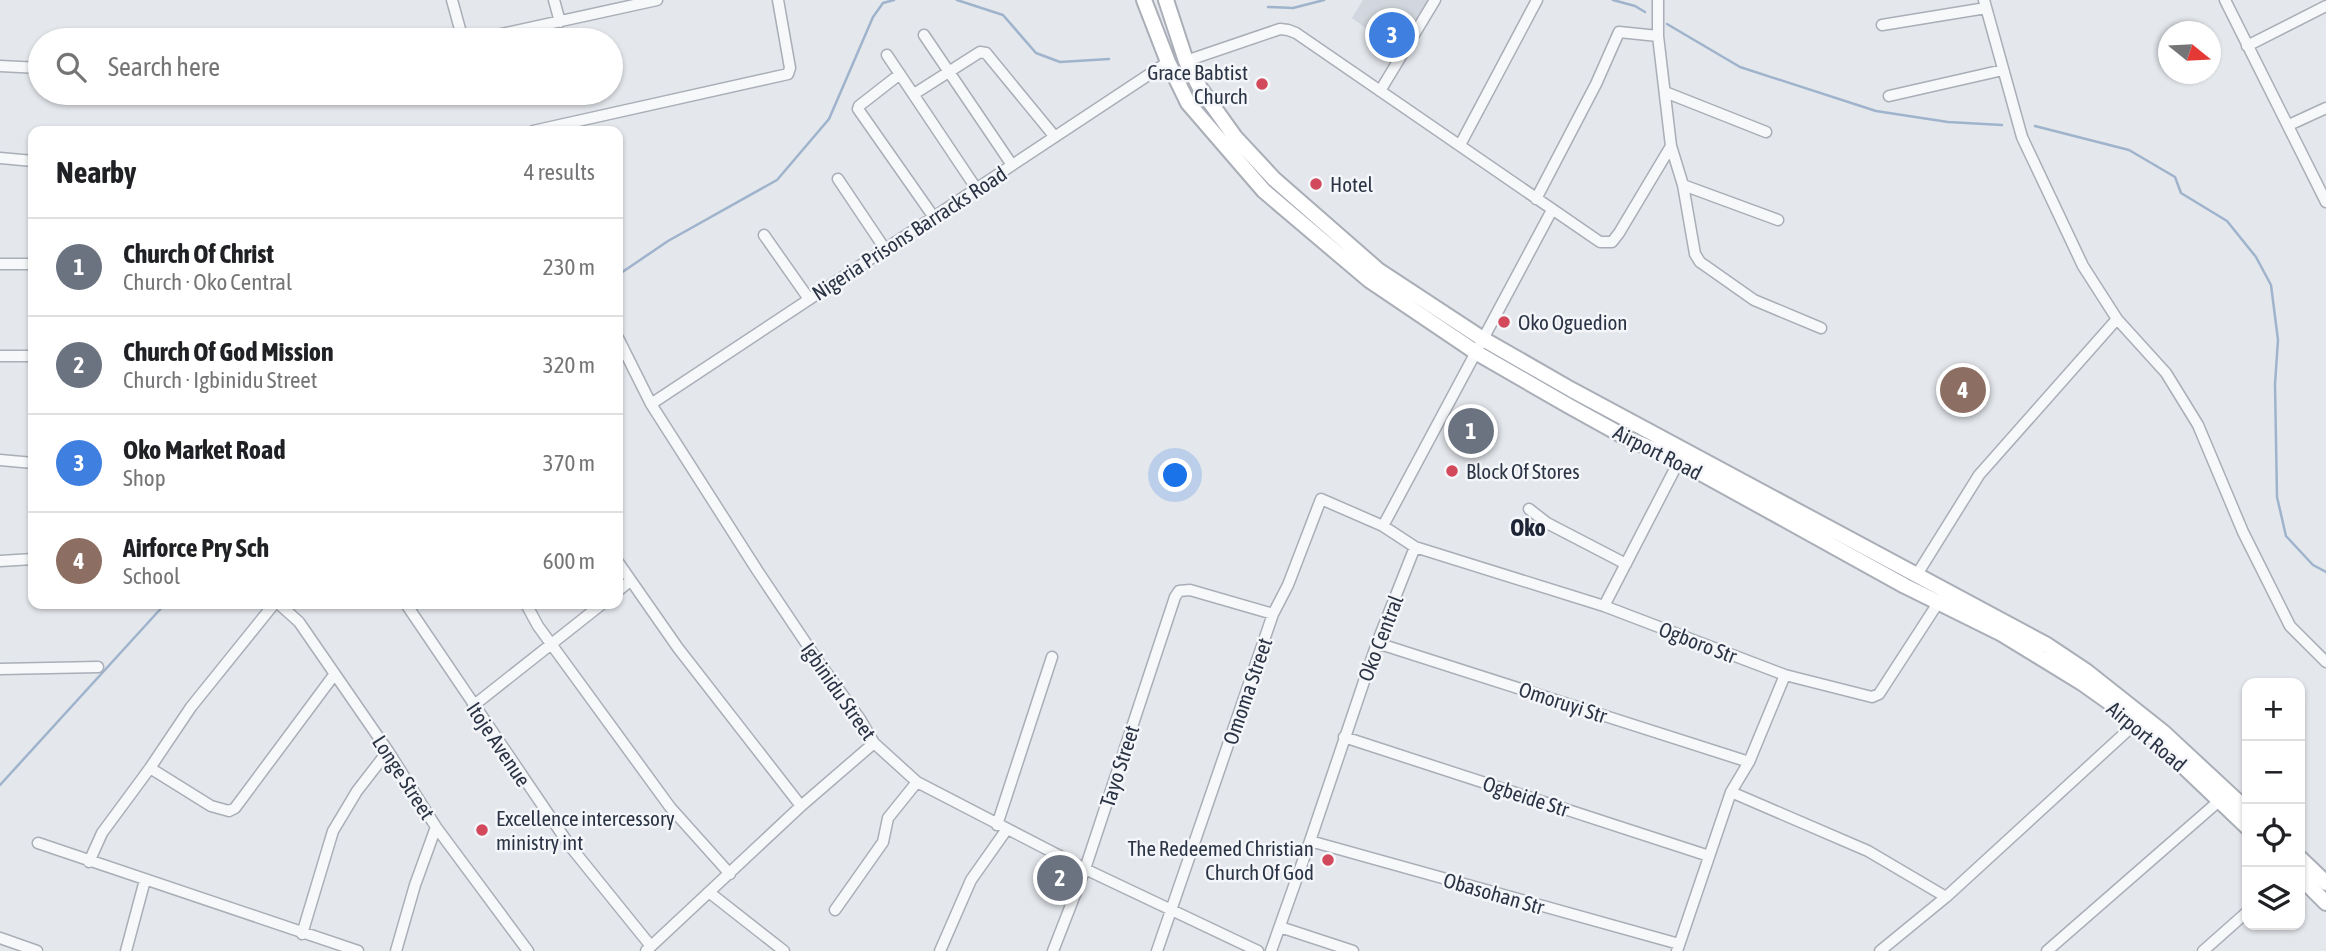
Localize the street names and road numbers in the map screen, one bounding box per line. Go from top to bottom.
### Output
street label: Nigeria Prisons Barracks Road [807,161,1011,305]
street label: Airport Road [1610,419,1706,485]
street label: Oko Central [1353,591,1408,684]
street label: Ogboro Str [1656,616,1741,668]
street label: Omoma Street [1218,635,1276,747]
street label: Igbinidu Street [797,638,881,744]
street label: Omoruyi Str [1516,677,1611,728]
street label: Airport Road [2102,696,2192,776]
street label: Itoje Avenue [462,697,536,791]
street label: Tayo Street [1094,722,1144,810]
street label: Longe Street [368,731,440,823]
street label: Ogbeide Str [1480,771,1573,821]
street label: Obasohan Str [1441,867,1548,919]

